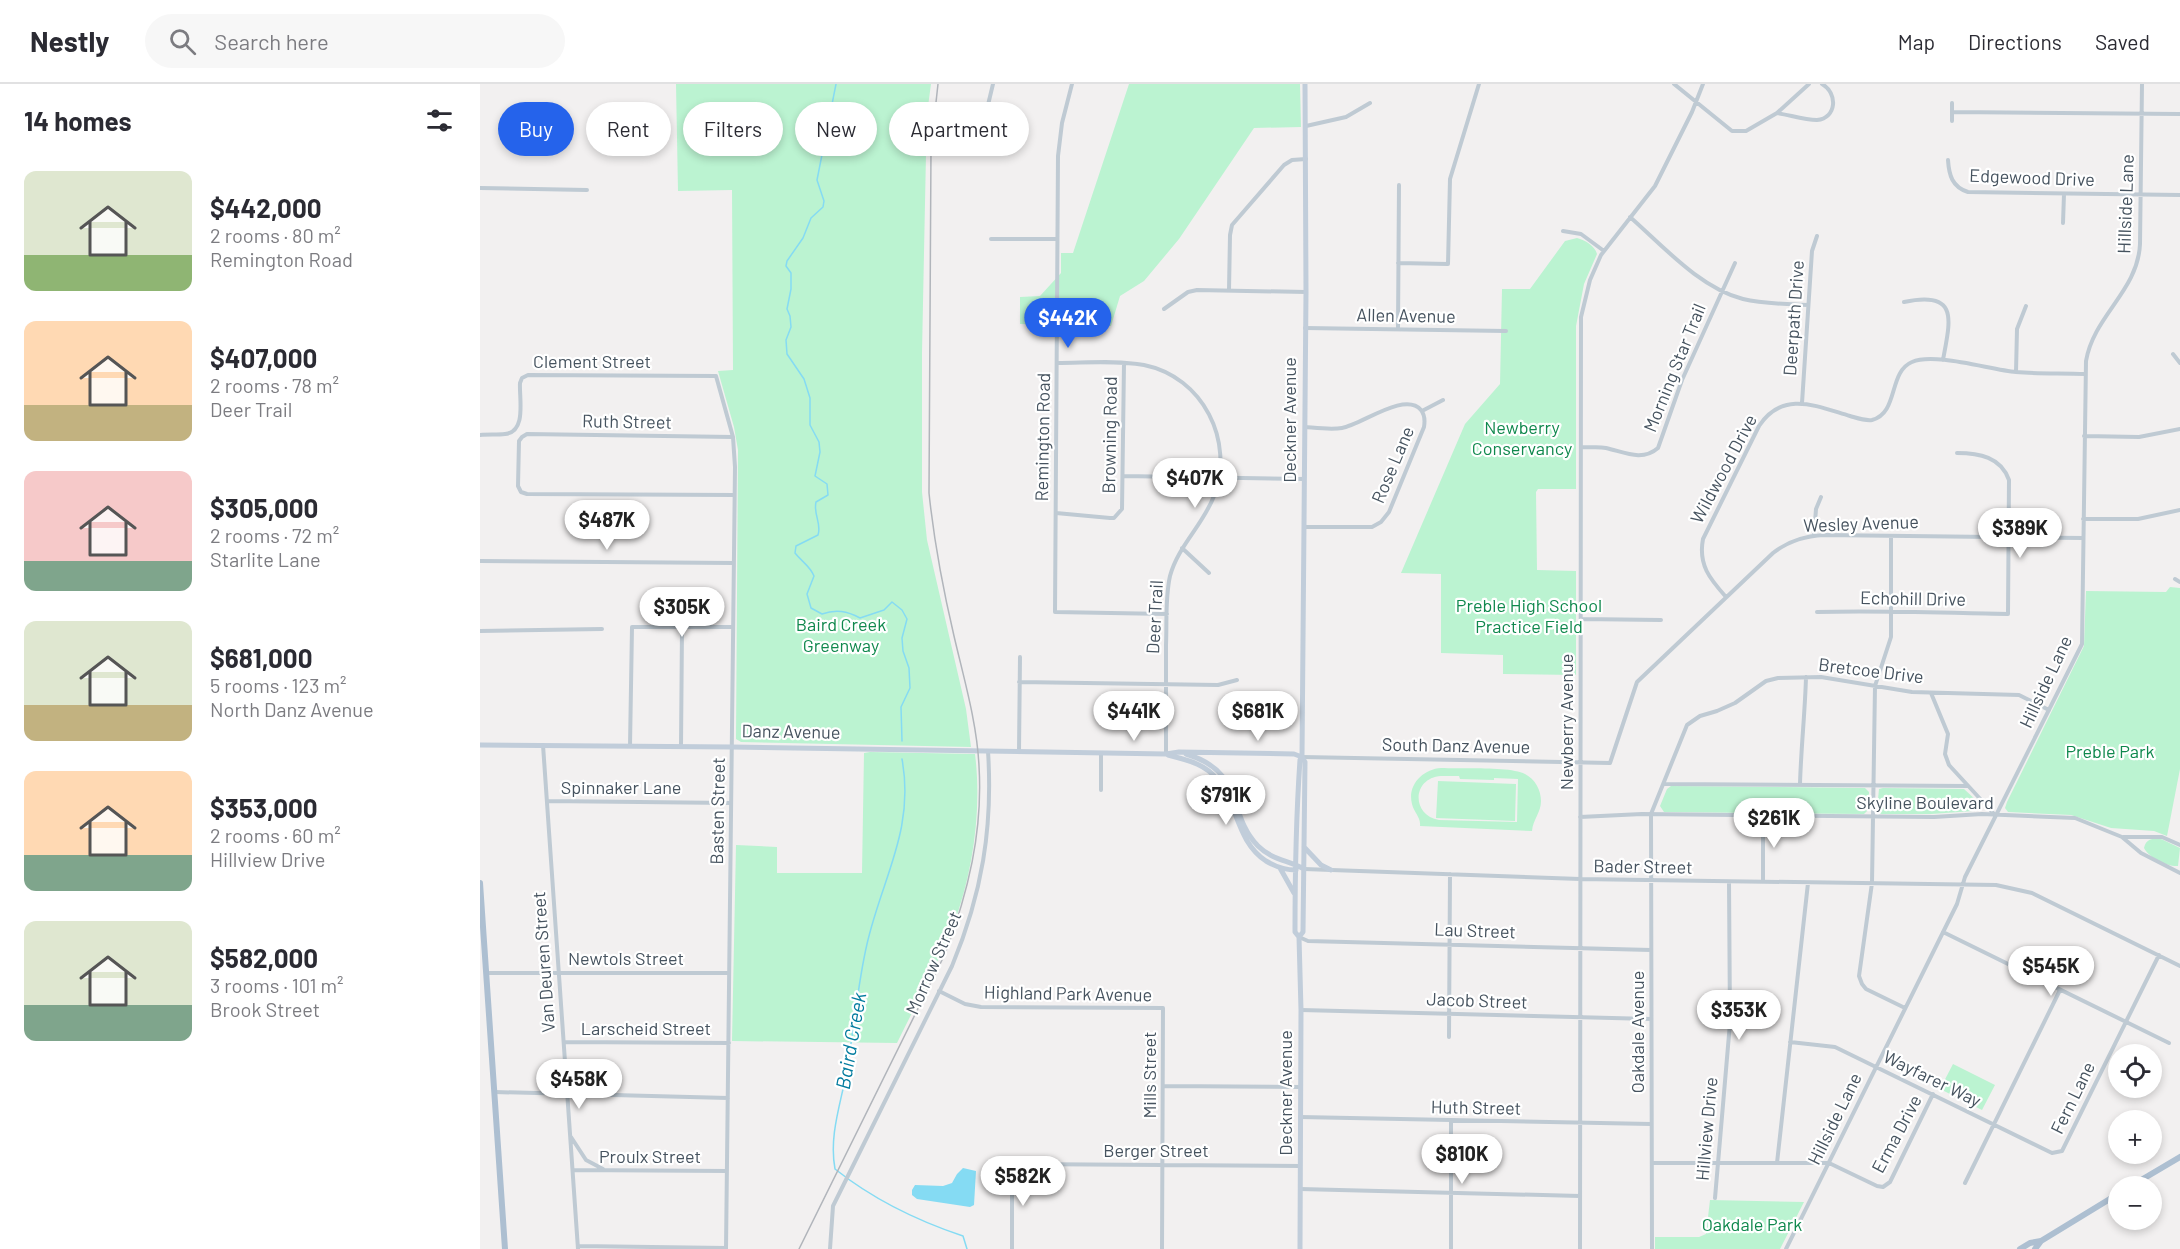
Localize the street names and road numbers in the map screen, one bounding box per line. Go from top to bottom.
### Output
street label: Hillside Lane [2112,154,2138,254]
street label: Edgewood Drive [1969,164,2095,190]
street label: Deerpath Drive [1778,259,1808,377]
street label: Morning Star Trail [1638,300,1710,435]
street label: Allen Avenue [1356,303,1456,327]
street label: Clement Street [533,350,651,372]
street label: Deckner Avenue [1278,357,1300,483]
street label: Remington Road [1030,373,1054,501]
street label: Browning Road [1097,376,1121,494]
street label: Ruth Street [582,409,672,433]
street label: Wildwood Drive [1685,410,1761,527]
street label: Rose Lane [1366,423,1418,506]
street label: Wesley Avenue [1803,510,1919,536]
street label: Deer Trail [1141,579,1167,655]
street label: Echohill Drive [1860,586,1966,610]
street label: Hillside Lane [2014,632,2076,731]
street label: Bretcoe Drive [1817,653,1925,687]
street label: Newberry Avenue [1555,654,1577,790]
street label: Danz Avenue [741,719,841,743]
street label: South Danz Avenue [1382,733,1530,757]
street label: Basten Street [705,757,729,865]
street label: Spinnaker Lane [561,776,681,798]
street label: Skyline Boulevard [1856,791,1994,813]
street label: Bader Street [1593,854,1693,878]
street label: Van Deuren Street [527,891,559,1033]
street label: Morrow Street [900,907,966,1018]
street label: Lau Street [1434,918,1516,942]
street label: Newtols Street [568,947,684,969]
street label: Oakdale Avenue [1626,971,1648,1093]
street label: Highland Park Avenue [984,981,1152,1005]
street label: Jacob Street [1426,987,1528,1013]
street label: Larscheid Street [581,1017,711,1039]
street label: Deckner Avenue [1274,1030,1296,1156]
street label: Mills Street [1138,1031,1160,1119]
street label: Wayfarer Way [1880,1045,1985,1111]
street label: Fern Lane [2045,1058,2099,1137]
street label: Hillside Lane [1802,1069,1866,1168]
street label: Hillview Drive [1691,1076,1721,1182]
street label: Erma Drive [1866,1091,1926,1176]
street label: Huth Street [1431,1095,1521,1119]
street label: Berger Street [1103,1139,1209,1161]
street label: Proulx Street [599,1145,701,1167]

